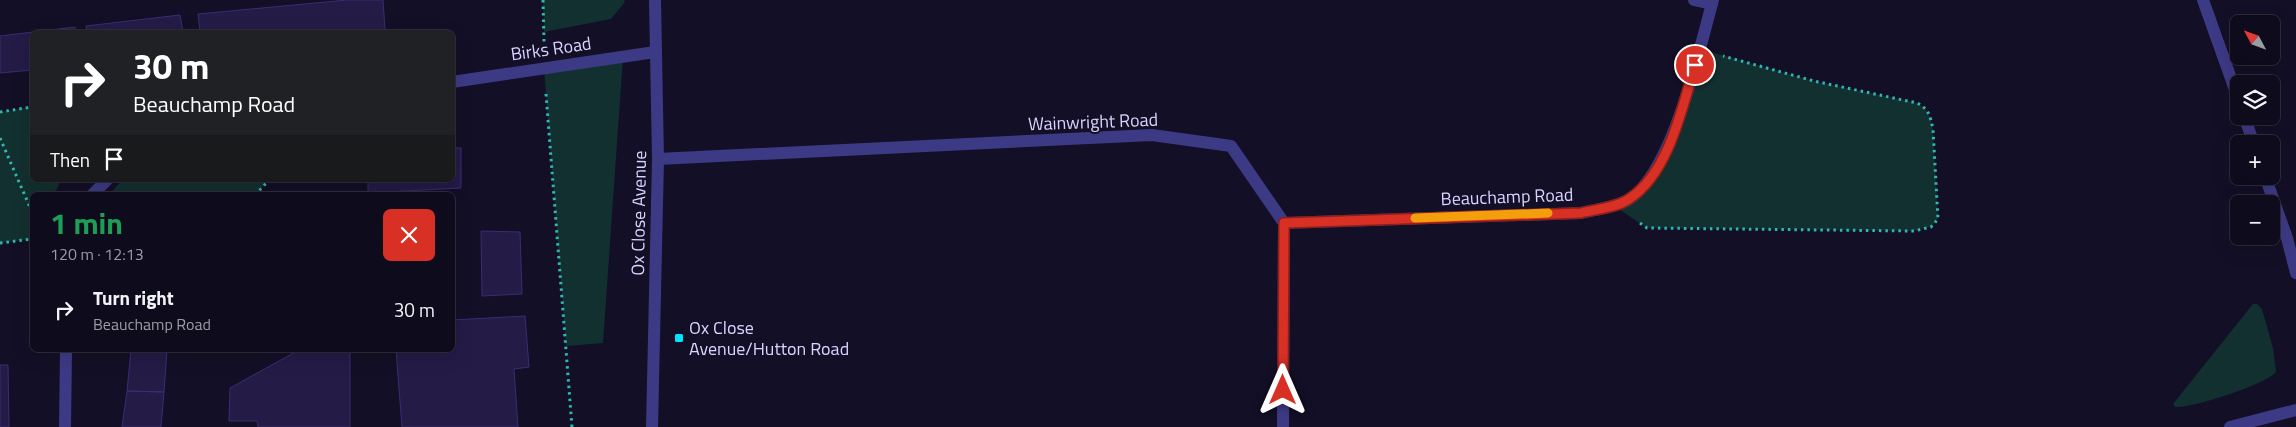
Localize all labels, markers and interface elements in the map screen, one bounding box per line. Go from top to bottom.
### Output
north arrow [2230,15,2280,65]
map controls [2230,15,2280,245]
street label: Birks Road [509,29,593,68]
text: 30 m [133,39,209,93]
pin [1674,44,1716,86]
icon: right [50,50,115,115]
icon: arrive [1681,51,1709,79]
button: layers [2230,75,2280,125]
text: Beauchamp Road [133,87,295,121]
street label: Wainwright Road [1027,106,1159,137]
button: + [2230,135,2280,185]
text: Then [50,145,90,174]
icon: arrive [100,145,128,173]
street label: Ox Close Avenue [624,150,653,276]
street label: Beauchamp Road [1440,181,1574,212]
button: − [2230,195,2280,245]
text: 1 min [50,200,123,246]
button: close [383,209,435,261]
text: 120 m · 12:13 [50,242,144,266]
text: Turn right [93,283,174,312]
text: 30 m [394,295,435,324]
icon: right [50,296,78,324]
text: Beauchamp Road [93,312,211,336]
place label: Ox Close Avenue/Hutton Road [689,314,849,362]
marker: Ox Close Avenue/Hutton Road [673,332,685,344]
position arrow [1256,363,1308,415]

